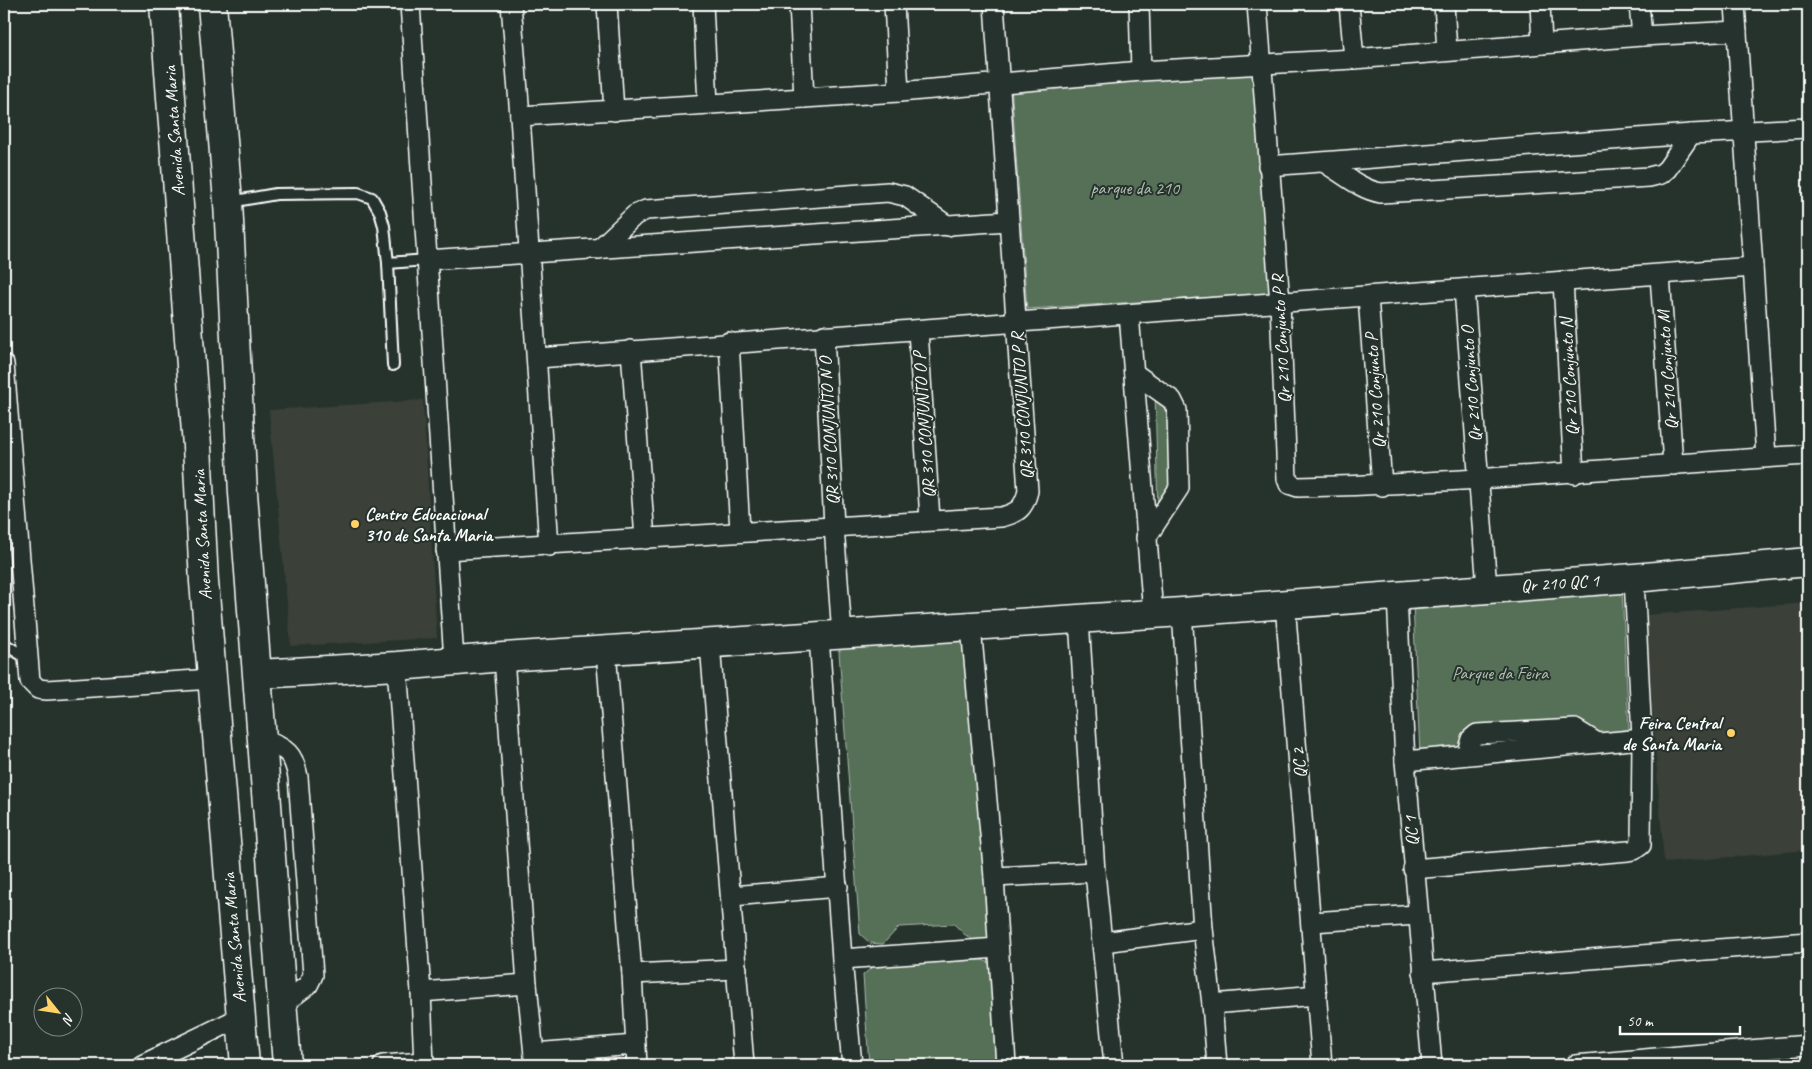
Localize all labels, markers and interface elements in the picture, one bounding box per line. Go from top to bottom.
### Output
street label: Avenida Santa Maria [158,63,190,197]
park label: parque da 210 [1091,177,1181,199]
street label: Qr 210 Conjunto P R [1267,272,1295,404]
street label: Qr 210 Conjunto M [1652,308,1682,430]
street label: Qr 210 Conjunto N [1555,315,1583,436]
street label: Qr 210 Conjunto O [1456,324,1486,442]
street label: QR 310 CONJUNTO P R [1006,330,1038,480]
street label: Qr 210 Conjunto P [1360,330,1390,449]
street label: QR 310 CONJUNTO O P [908,349,940,499]
street label: QR 310 CONJUNTO N O [814,354,844,506]
street label: Avenida Santa Maria [188,467,216,601]
place label: Centro Educacional 310 de Santa Maria [365,503,494,546]
marker: Centro Educacional 310 de Santa Maria [349,518,361,530]
street label: Qr 210 QC 1 [1520,569,1601,597]
park label: Parque da Feira [1452,662,1549,684]
place label: Feira Central de Santa Maria [1622,712,1725,755]
marker: Feira Central de Santa Maria [1725,727,1737,739]
street label: QC 2 [1287,745,1311,779]
street label: QC 1 [1399,814,1423,847]
street label: Avenida Santa Maria [217,870,251,1004]
north arrow [32,986,82,1036]
scale bar [1620,1004,1740,1036]
text: N [58,1010,78,1028]
text: 50 m [1627,1012,1654,1031]

